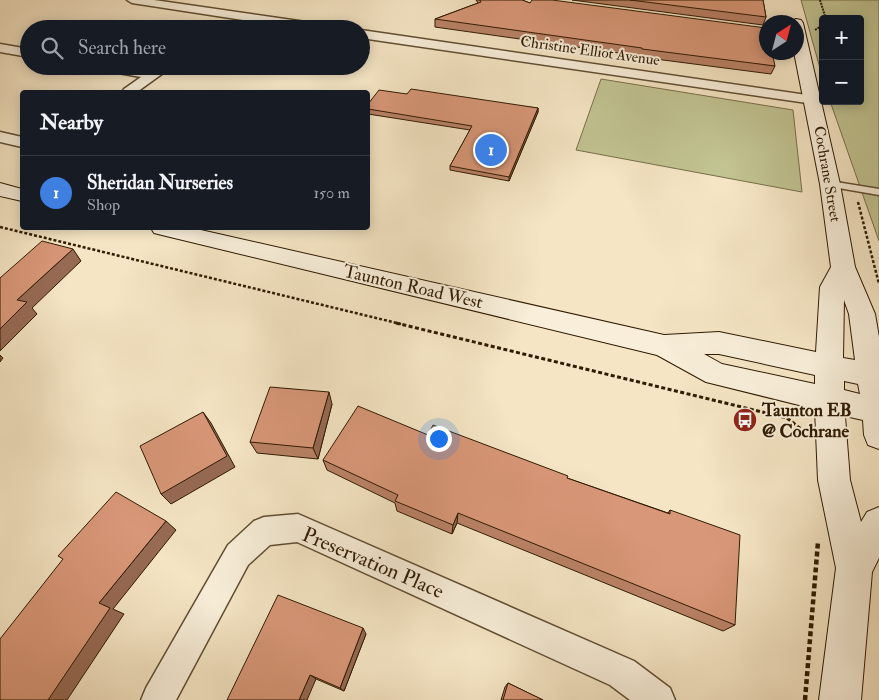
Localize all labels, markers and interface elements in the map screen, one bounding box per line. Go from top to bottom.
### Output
north arrow [759,15,804,60]
map controls [819,15,864,105]
button: + [819,15,864,60]
search box [20,20,370,75]
street label: Christine Elliot Avenue [519,32,661,70]
icon: search [38,34,66,62]
text: Search here [78,36,166,60]
button: − [819,60,864,105]
text: Nearby [40,109,103,136]
street label: Cochrane Street [809,124,845,224]
pin: 1 [475,131,507,169]
text: Sheridan Nurseries [87,171,233,195]
text: 1 [53,183,59,203]
text: 150 m [313,183,350,203]
text: Shop [87,195,120,215]
street label: Taunton Road West [341,260,485,314]
place label: Taunton EB @ Cochrane [761,399,852,443]
bus stop icon: Taunton EB @ Cochrane [732,407,758,433]
your location [426,426,452,452]
street label: Preservation Place [298,521,448,605]

